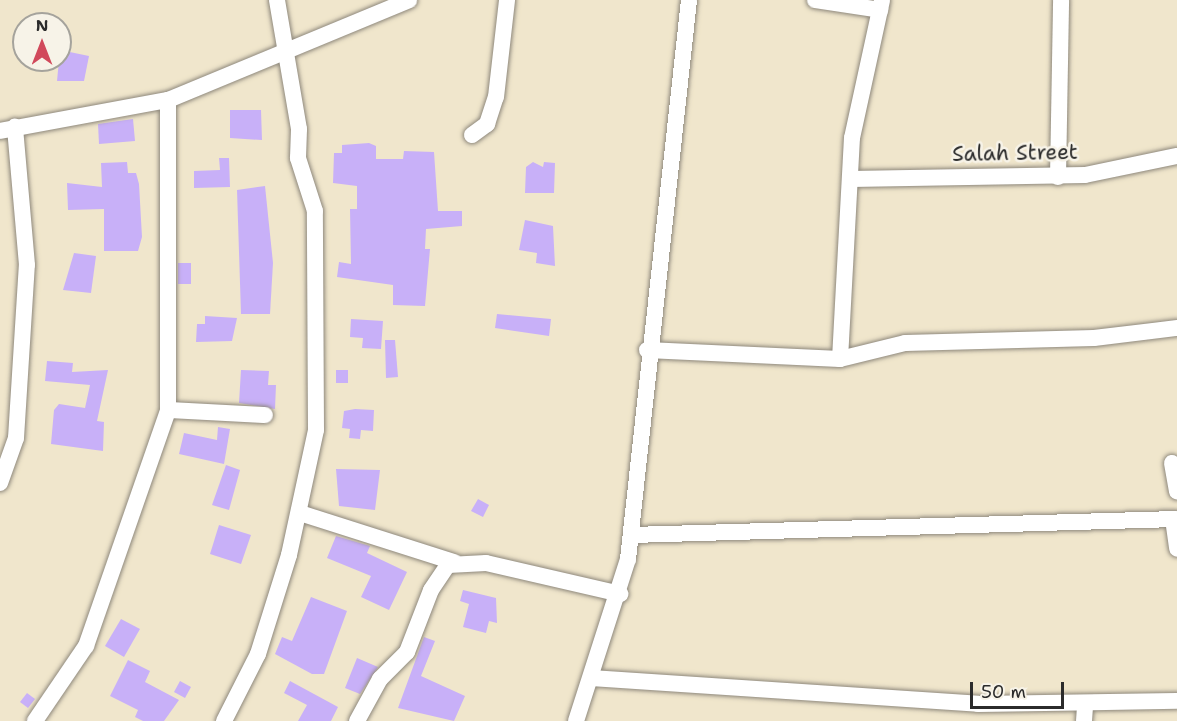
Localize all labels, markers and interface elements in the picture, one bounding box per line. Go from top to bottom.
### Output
north arrow [12,12,72,72]
text: N [36,15,48,36]
street label: Salah Street [952,139,1078,167]
scale bar [973,670,1068,708]
text: 50 m [981,680,1026,704]

